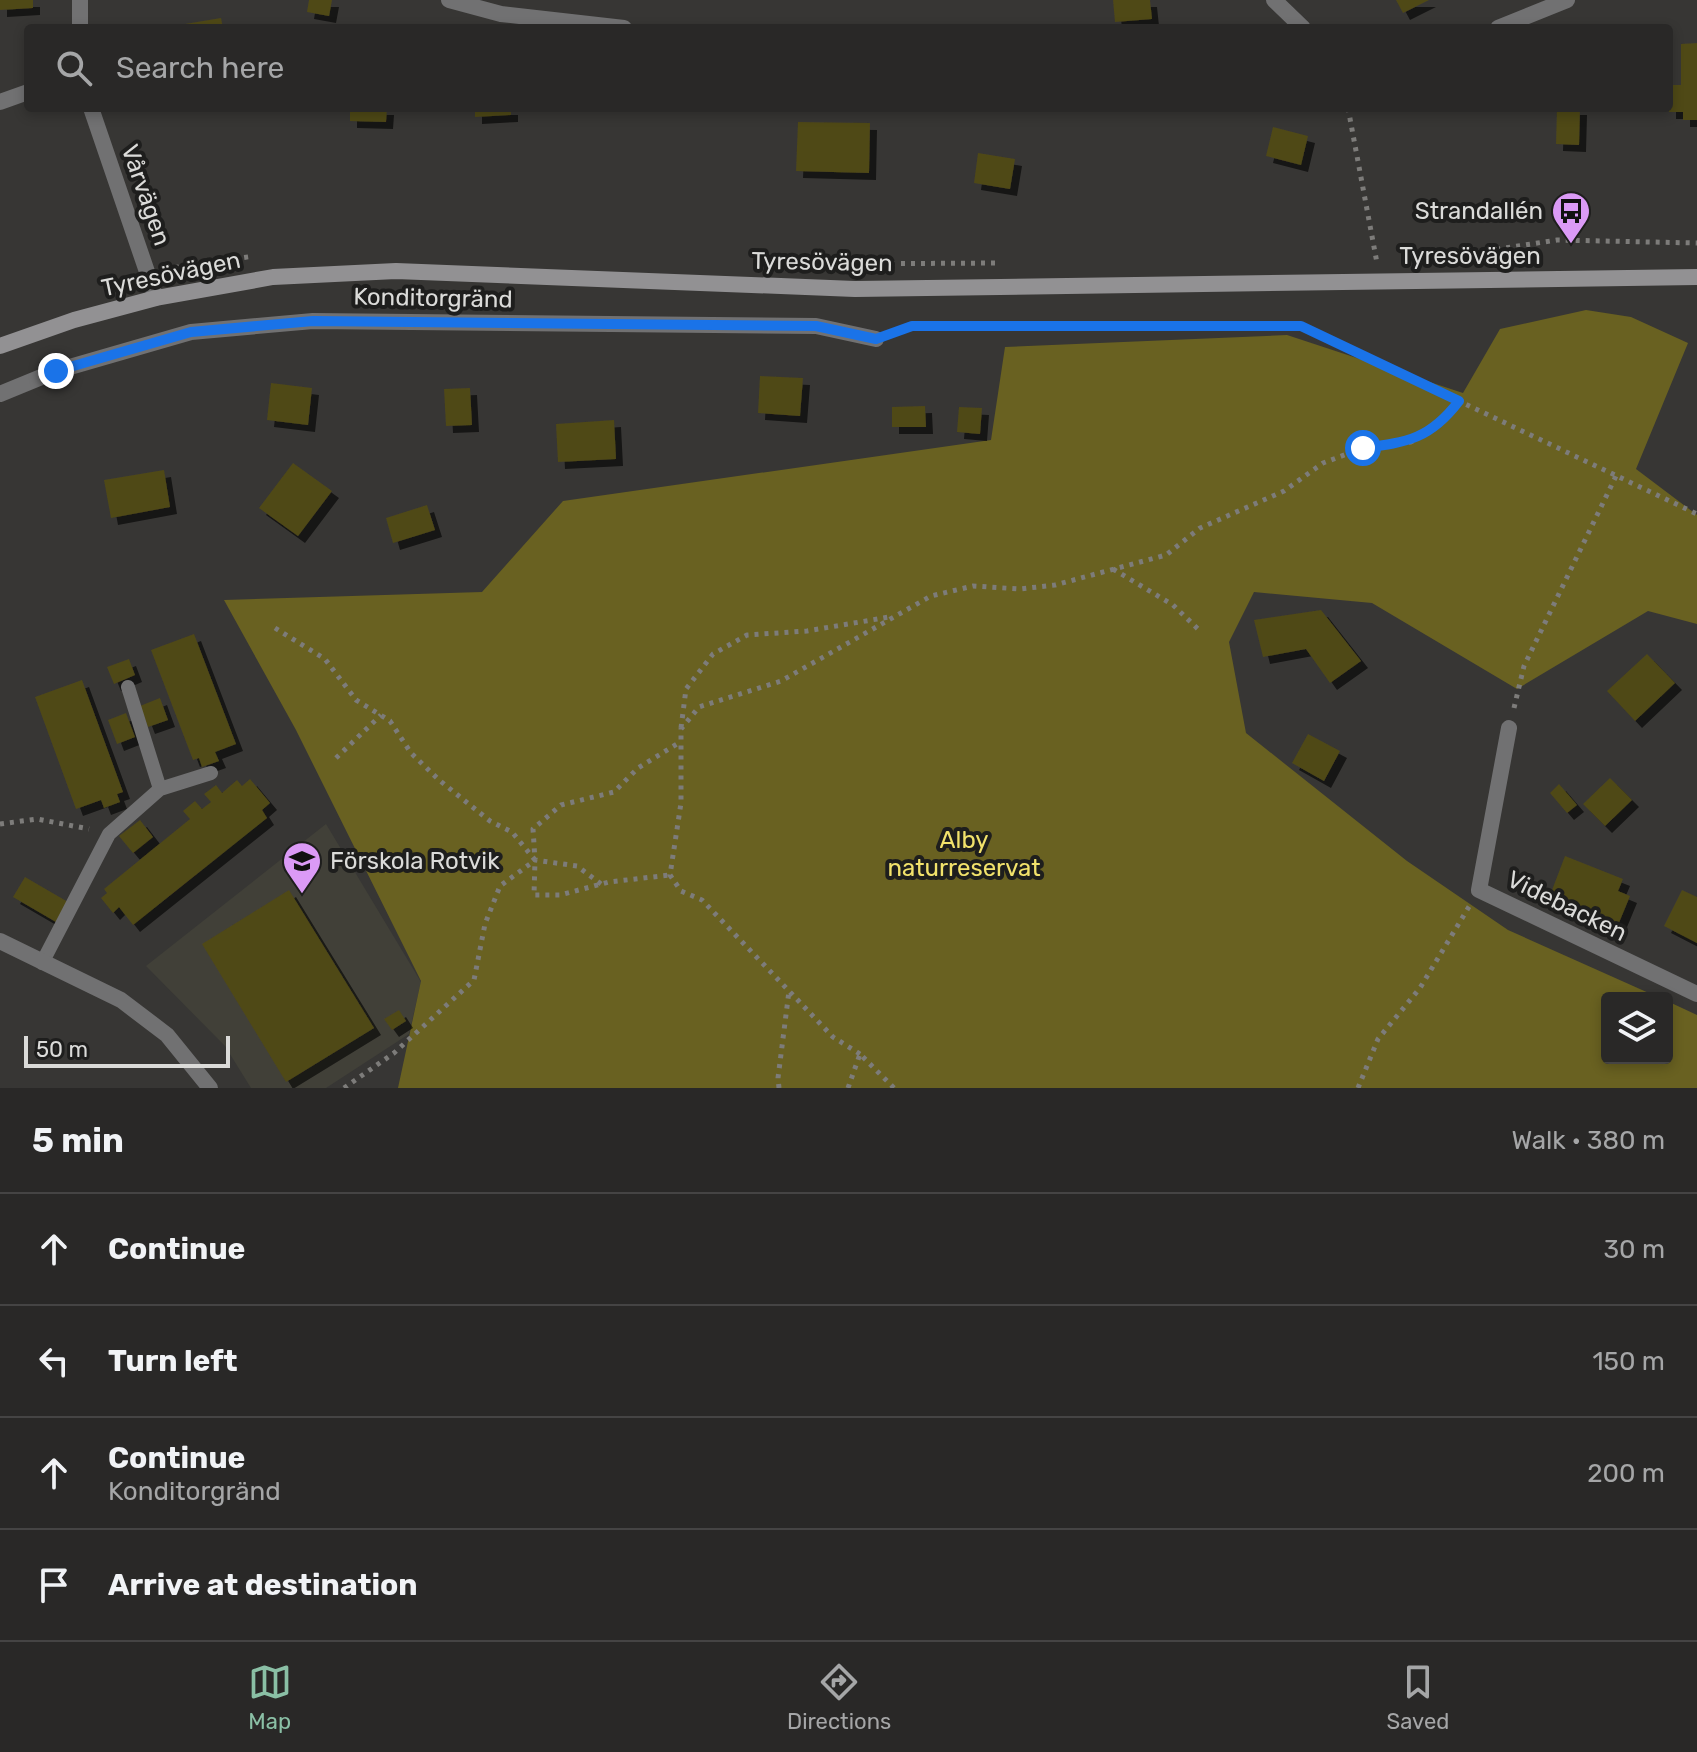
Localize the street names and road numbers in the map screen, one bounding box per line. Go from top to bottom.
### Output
street label: Vårvägen [116,141,176,249]
street label: Tyresövägen [1399,242,1541,270]
street label: Tyresövägen [99,246,243,302]
street label: Tyresövägen [751,247,893,277]
street label: Konditorgränd [353,283,513,313]
street label: Videbacken [1503,865,1631,947]

